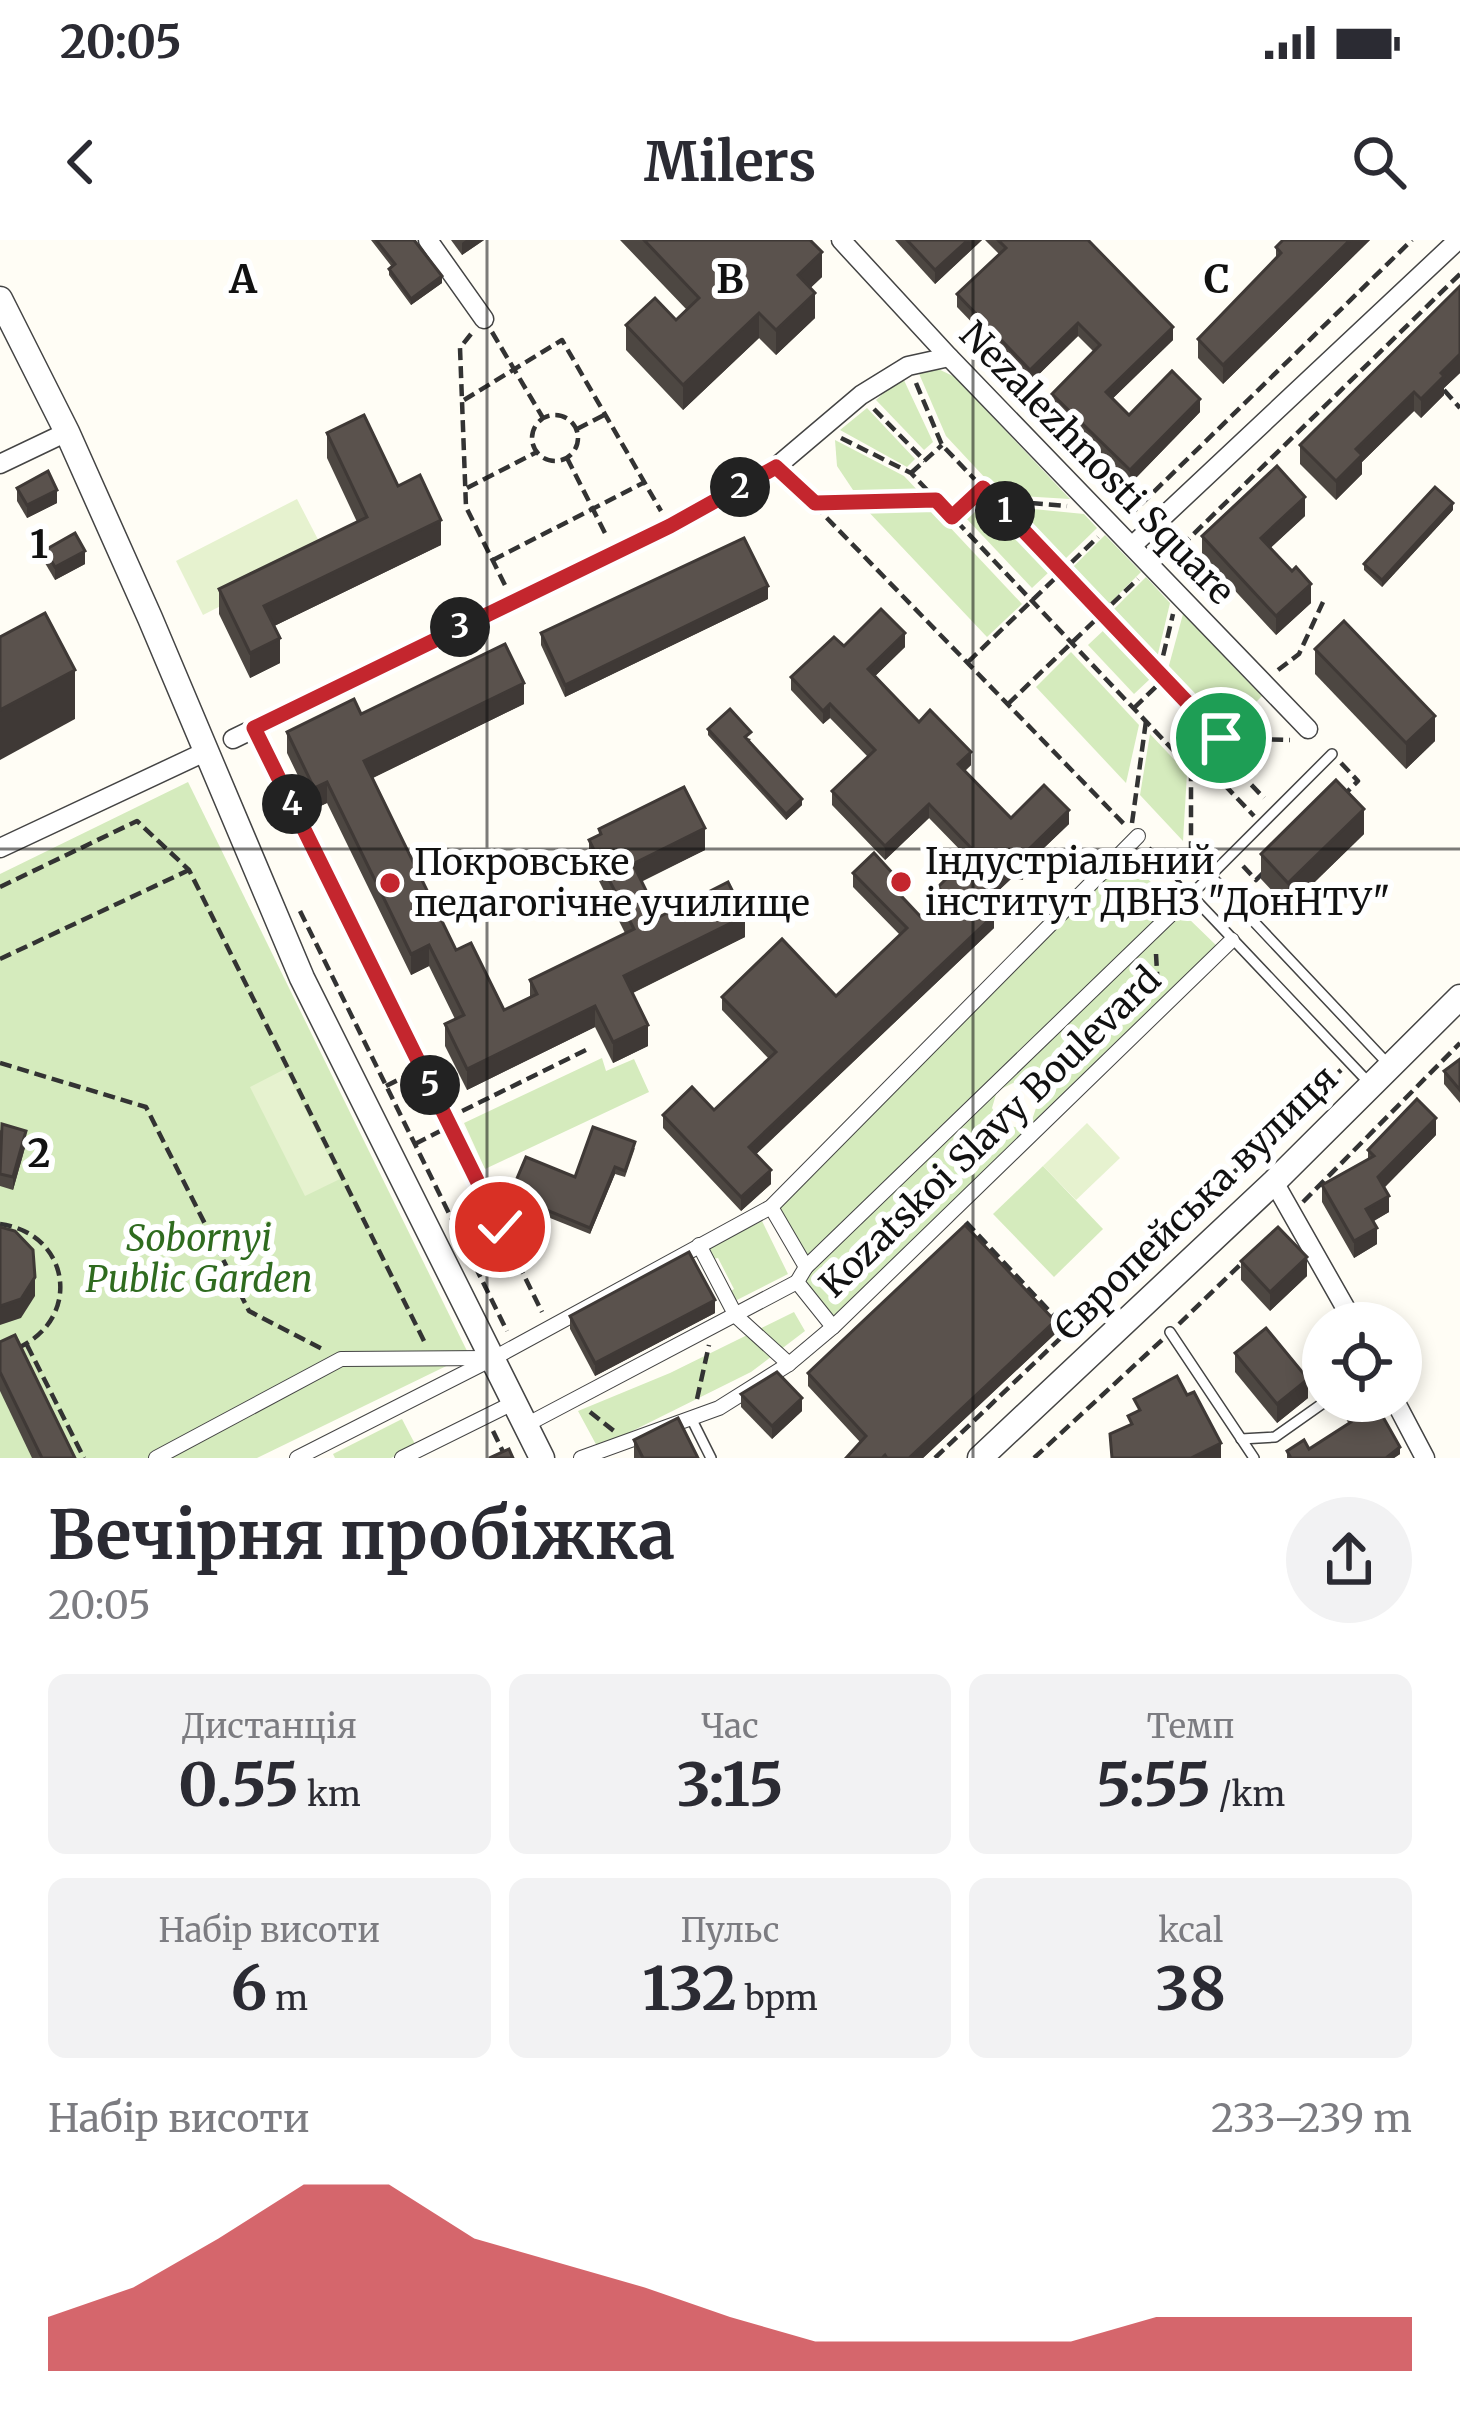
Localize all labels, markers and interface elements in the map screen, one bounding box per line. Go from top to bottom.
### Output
text: 20:05 [60,14,182,70]
text: Milers [644,128,816,196]
icon: back [48,129,114,195]
icon: search [1346,129,1412,195]
text: A [228,255,258,304]
text: B [716,255,744,304]
text: C [1204,255,1230,304]
street label: Nezalezhnosti Square [950,312,1244,614]
pin: 2 [710,457,770,517]
text: 2 [730,466,750,507]
pin: 1 [975,481,1035,541]
text: 1 [997,490,1013,531]
text: 1 [30,520,48,569]
pin: 3 [430,597,490,657]
text: 3 [451,606,469,647]
pin [1170,687,1272,789]
icon: arrive [1188,705,1254,771]
pin: 4 [262,774,322,834]
text: 4 [282,783,302,824]
place label: Індустріальний інститут ДВНЗ "ДонНТУ" [925,839,1390,925]
place label: Покровське педагогічне училище [414,840,810,926]
marker: Індустріальний інститут ДВНЗ "ДонНТУ" [888,869,914,895]
marker: Покровське педагогічне училище [377,870,403,896]
street label: Kozatskoi Slavy Boulevard [810,957,1170,1307]
pin: 5 [400,1055,460,1115]
street label: Європейська вулиця [1045,1056,1347,1350]
text: 5 [420,1064,440,1105]
text: 2 [28,1129,50,1178]
pin [449,1176,551,1278]
icon: check [467,1194,533,1260]
park label: Sobornyi Public Garden [85,1216,313,1302]
map controls [1302,1302,1422,1422]
button: locate [1302,1302,1422,1422]
text: Вечірня пробіжка [48,1494,675,1577]
button: share [1286,1497,1412,1623]
text: 20:05 [48,1581,151,1630]
text: Дистанція [182,1706,357,1747]
text: Час [701,1706,759,1747]
text: Темп [1147,1706,1234,1747]
text: 0.55 [178,1747,299,1822]
text: 3:15 [676,1747,784,1822]
text: 5:55 [1096,1747,1211,1822]
text: km [299,1774,361,1815]
text: /km [1211,1774,1285,1815]
text: Набір висоти [159,1910,380,1951]
text: Пульс [680,1910,780,1951]
text: kcal [1158,1910,1223,1951]
text: 6 [231,1951,267,2026]
text: 132 [642,1951,737,2026]
text: 38 [1155,1951,1226,2026]
text: m [267,1978,308,2019]
text: bpm [737,1978,818,2019]
text: Набір висоти [48,2094,310,2143]
text: 233–239 m [1211,2094,1412,2143]

